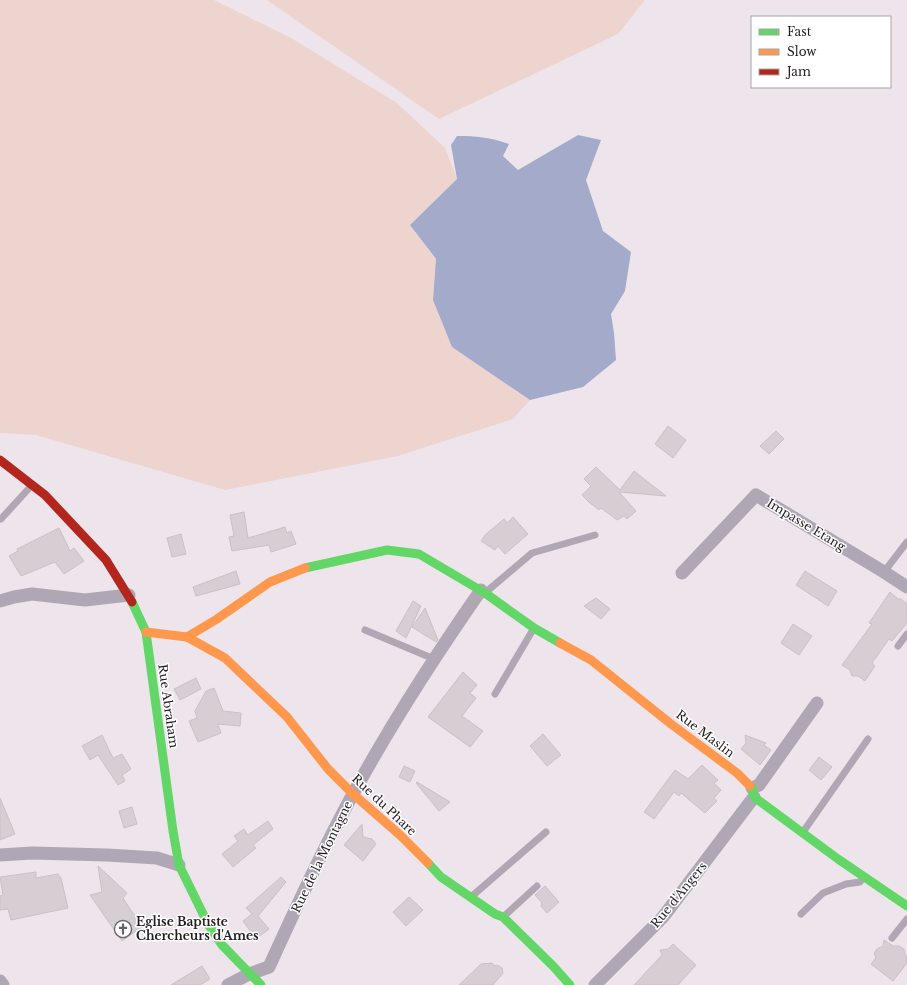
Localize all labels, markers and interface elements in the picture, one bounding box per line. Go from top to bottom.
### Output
legend [751,16,891,88]
text: Fast [787,24,812,39]
text: Slow [787,44,817,59]
text: Jam [785,64,811,79]
street label: Impasse Etang [764,495,849,554]
street label: Rue Abraham [155,663,182,749]
street label: Rue Maslin [673,707,737,760]
street label: Rue du Phare [349,771,420,839]
street label: Rue de la Montagne [288,798,355,915]
street label: Rue d'Angers [647,859,710,931]
place label: Eglise Baptiste Chercheurs d'Ames [136,914,259,943]
church icon: Eglise Baptiste Chercheurs d'Ames [113,919,133,939]

